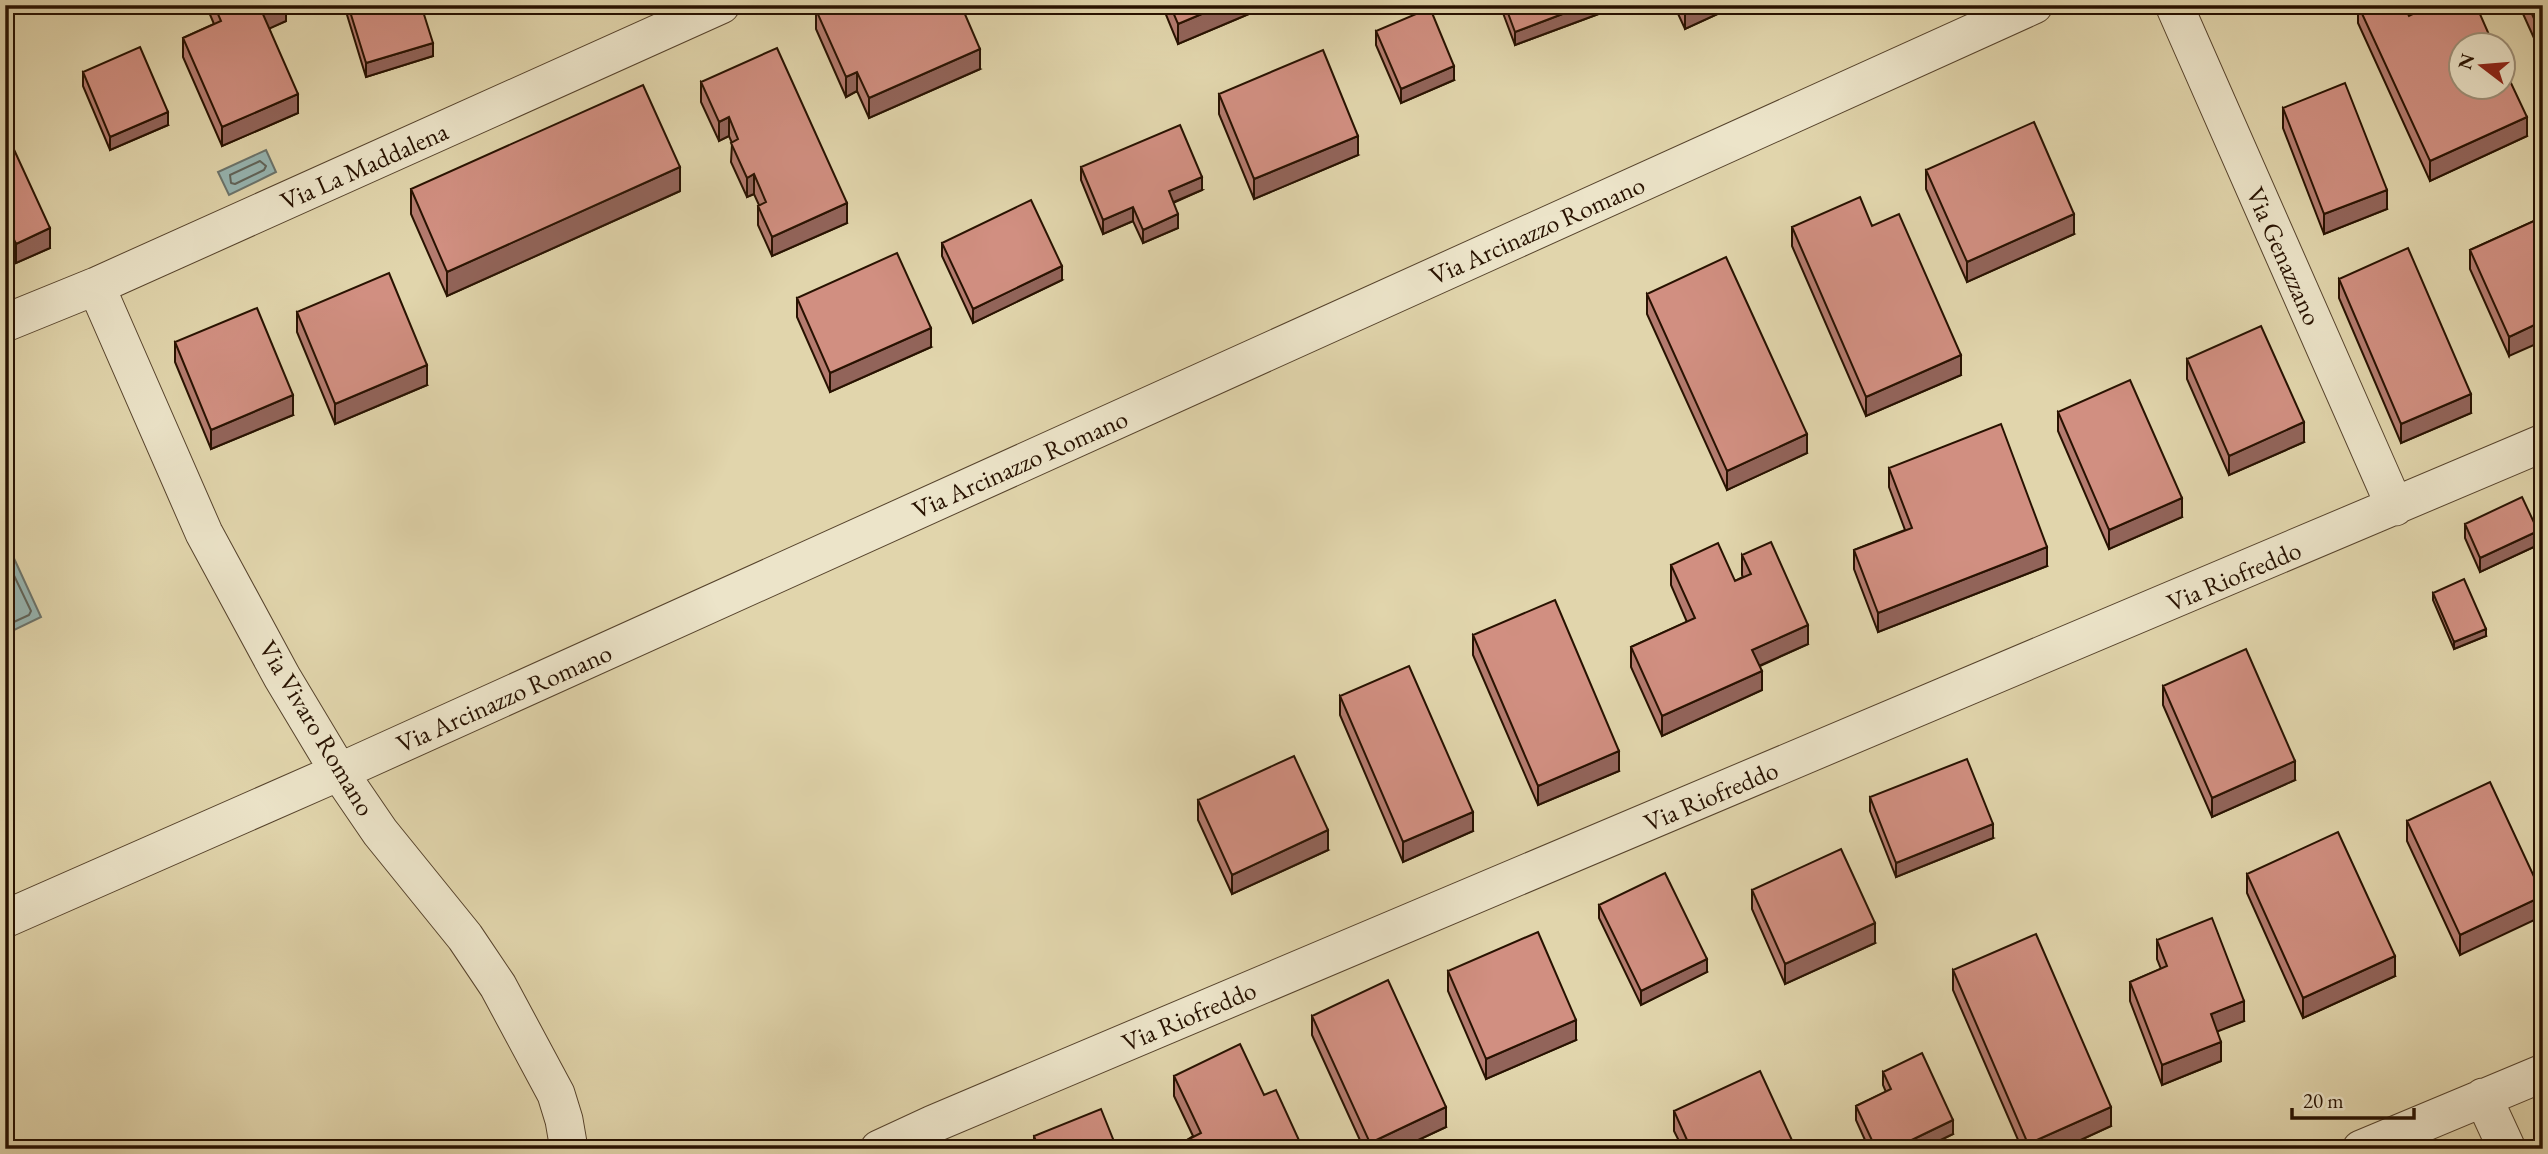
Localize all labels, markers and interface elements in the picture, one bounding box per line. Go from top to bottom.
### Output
north arrow [2446,32,2516,102]
text: N [2452,50,2480,72]
street label: Via La Maddalena [275,114,454,218]
street label: Via Arcinazzo Romano [1424,167,1650,293]
street label: Via Genazzano [2238,181,2330,331]
street label: Via Arcinazzo Romano [907,401,1133,527]
street label: Via Riofreddo [2162,532,2306,620]
street label: Via Vivaro Romano [251,634,383,822]
street label: Via Arcinazzo Romano [391,635,617,761]
street label: Via Riofreddo [1639,752,1783,840]
street label: Via Riofreddo [1117,972,1261,1060]
scale bar [2292,1077,2415,1121]
text: 20 m [2303,1087,2344,1114]

